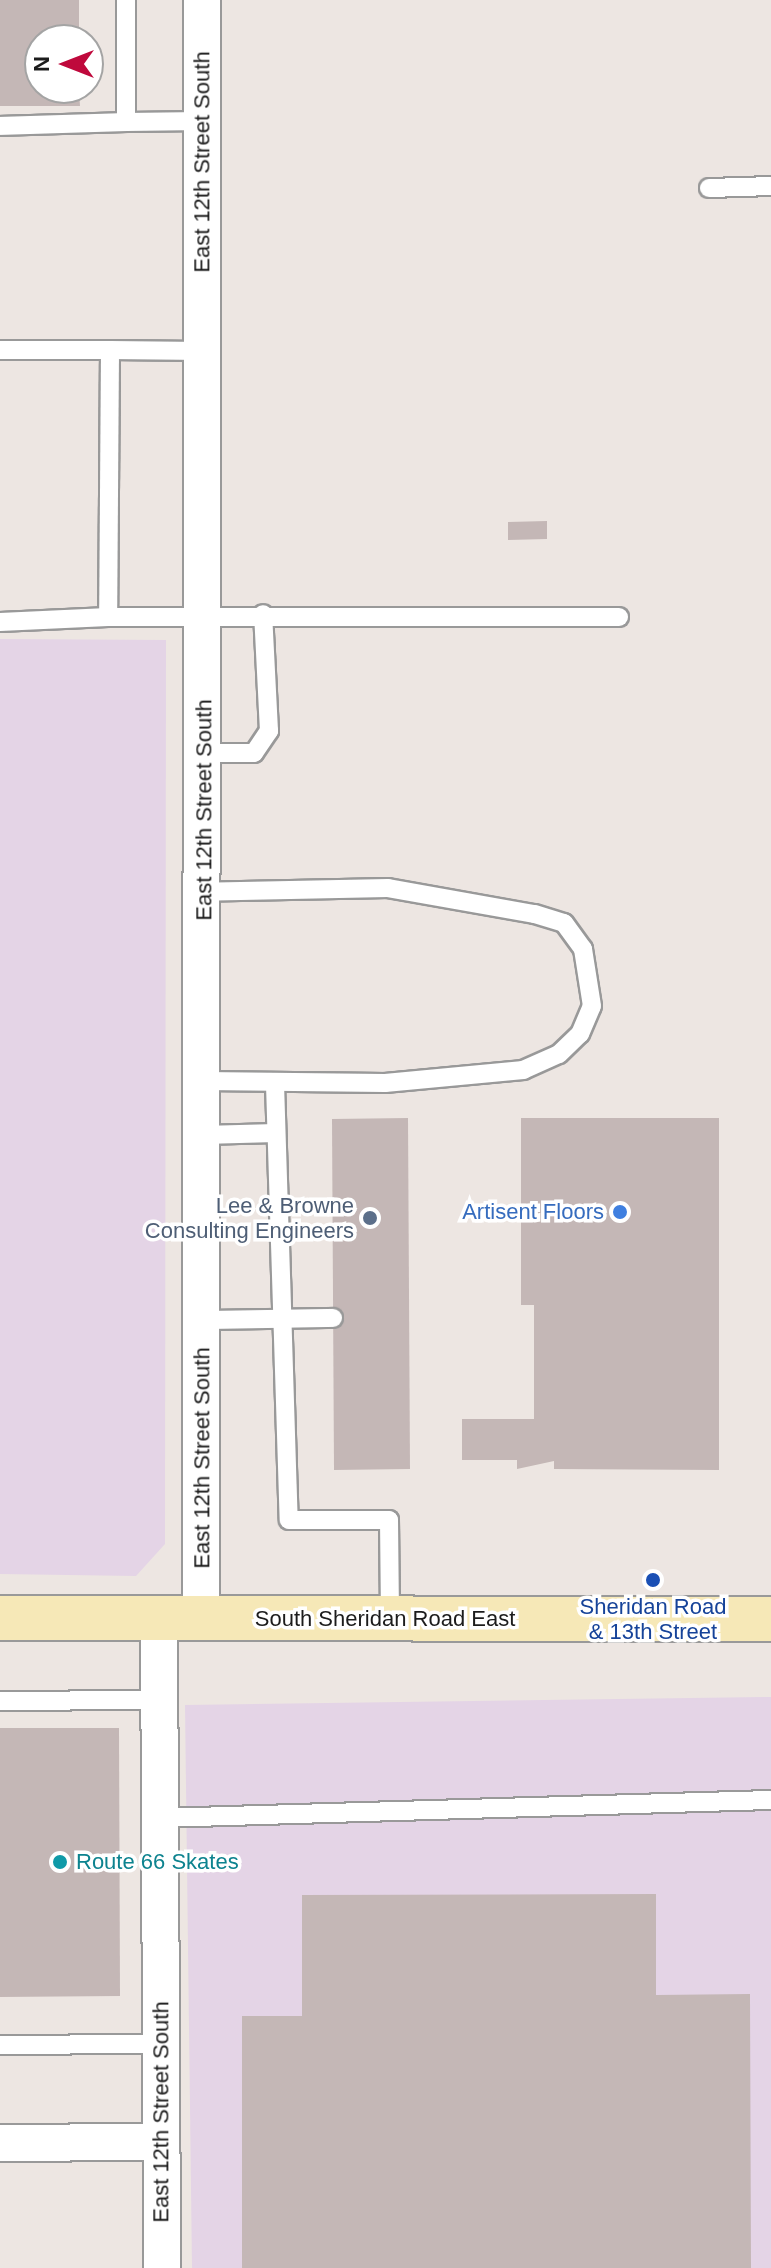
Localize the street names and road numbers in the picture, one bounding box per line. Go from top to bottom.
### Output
street label: East 12th Street South [189,51,215,273]
street label: East 12th Street South [191,699,217,921]
street label: East 12th Street South [189,1347,215,1569]
street label: South Sheridan Road East [255,1606,515,1632]
street label: East 12th Street South [148,2001,174,2223]

